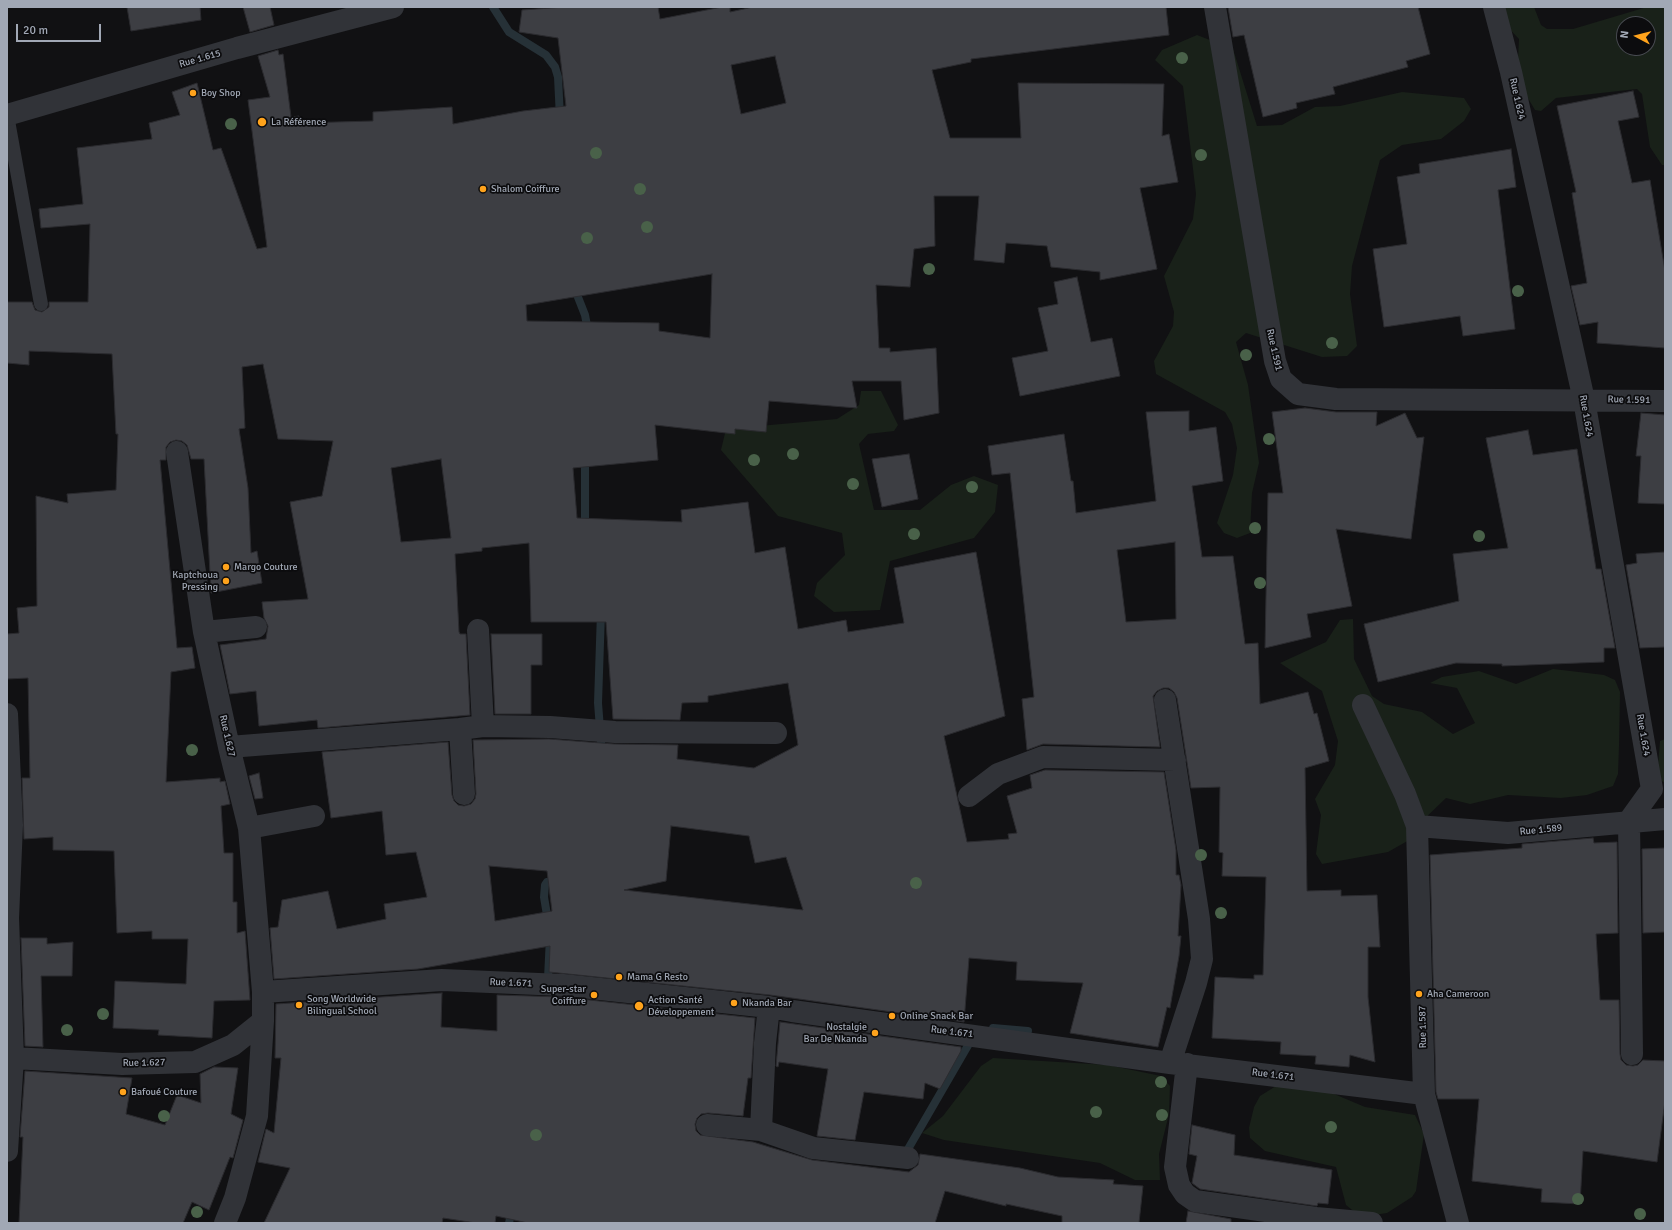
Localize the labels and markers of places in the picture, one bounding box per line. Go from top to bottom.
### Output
place label: Boy Shop [201,87,240,99]
marker: Boy Shop [188,88,198,98]
marker: La Référence [256,116,268,128]
place label: La Référence [271,116,326,128]
place label: Shalom Coiffure [491,183,559,195]
marker: Shalom Coiffure [478,184,488,194]
place label: Margo Couture [234,561,298,573]
marker: Margo Couture [221,562,231,572]
place label: Kaptchoua Pressing [172,569,218,592]
marker: Kaptchoua Pressing [221,576,231,586]
place label: Mama G Resto [627,971,688,983]
marker: Mama G Resto [614,972,624,982]
place label: Super-star Coiffure [541,983,586,1006]
place label: Aha Cameroon [1427,988,1489,1000]
marker: Aha Cameroon [1414,989,1424,999]
marker: Super-star Coiffure [589,990,599,1000]
place label: Song Worldwide Bilingual School [307,993,377,1016]
place label: Action Santé Développement [648,994,714,1018]
place label: Nkanda Bar [742,997,792,1009]
marker: Nkanda Bar [729,998,739,1008]
marker: Song Worldwide Bilingual School [294,1000,304,1010]
marker: Action Santé Développement [633,1000,645,1012]
place label: Online Snack Bar [900,1010,973,1022]
marker: Online Snack Bar [887,1011,897,1021]
place label: Nostalgie Bar De Nkanda [804,1021,867,1044]
marker: Nostalgie Bar De Nkanda [870,1028,880,1038]
place label: Bafoué Couture [131,1086,197,1098]
marker: Bafoué Couture [118,1087,128,1097]

